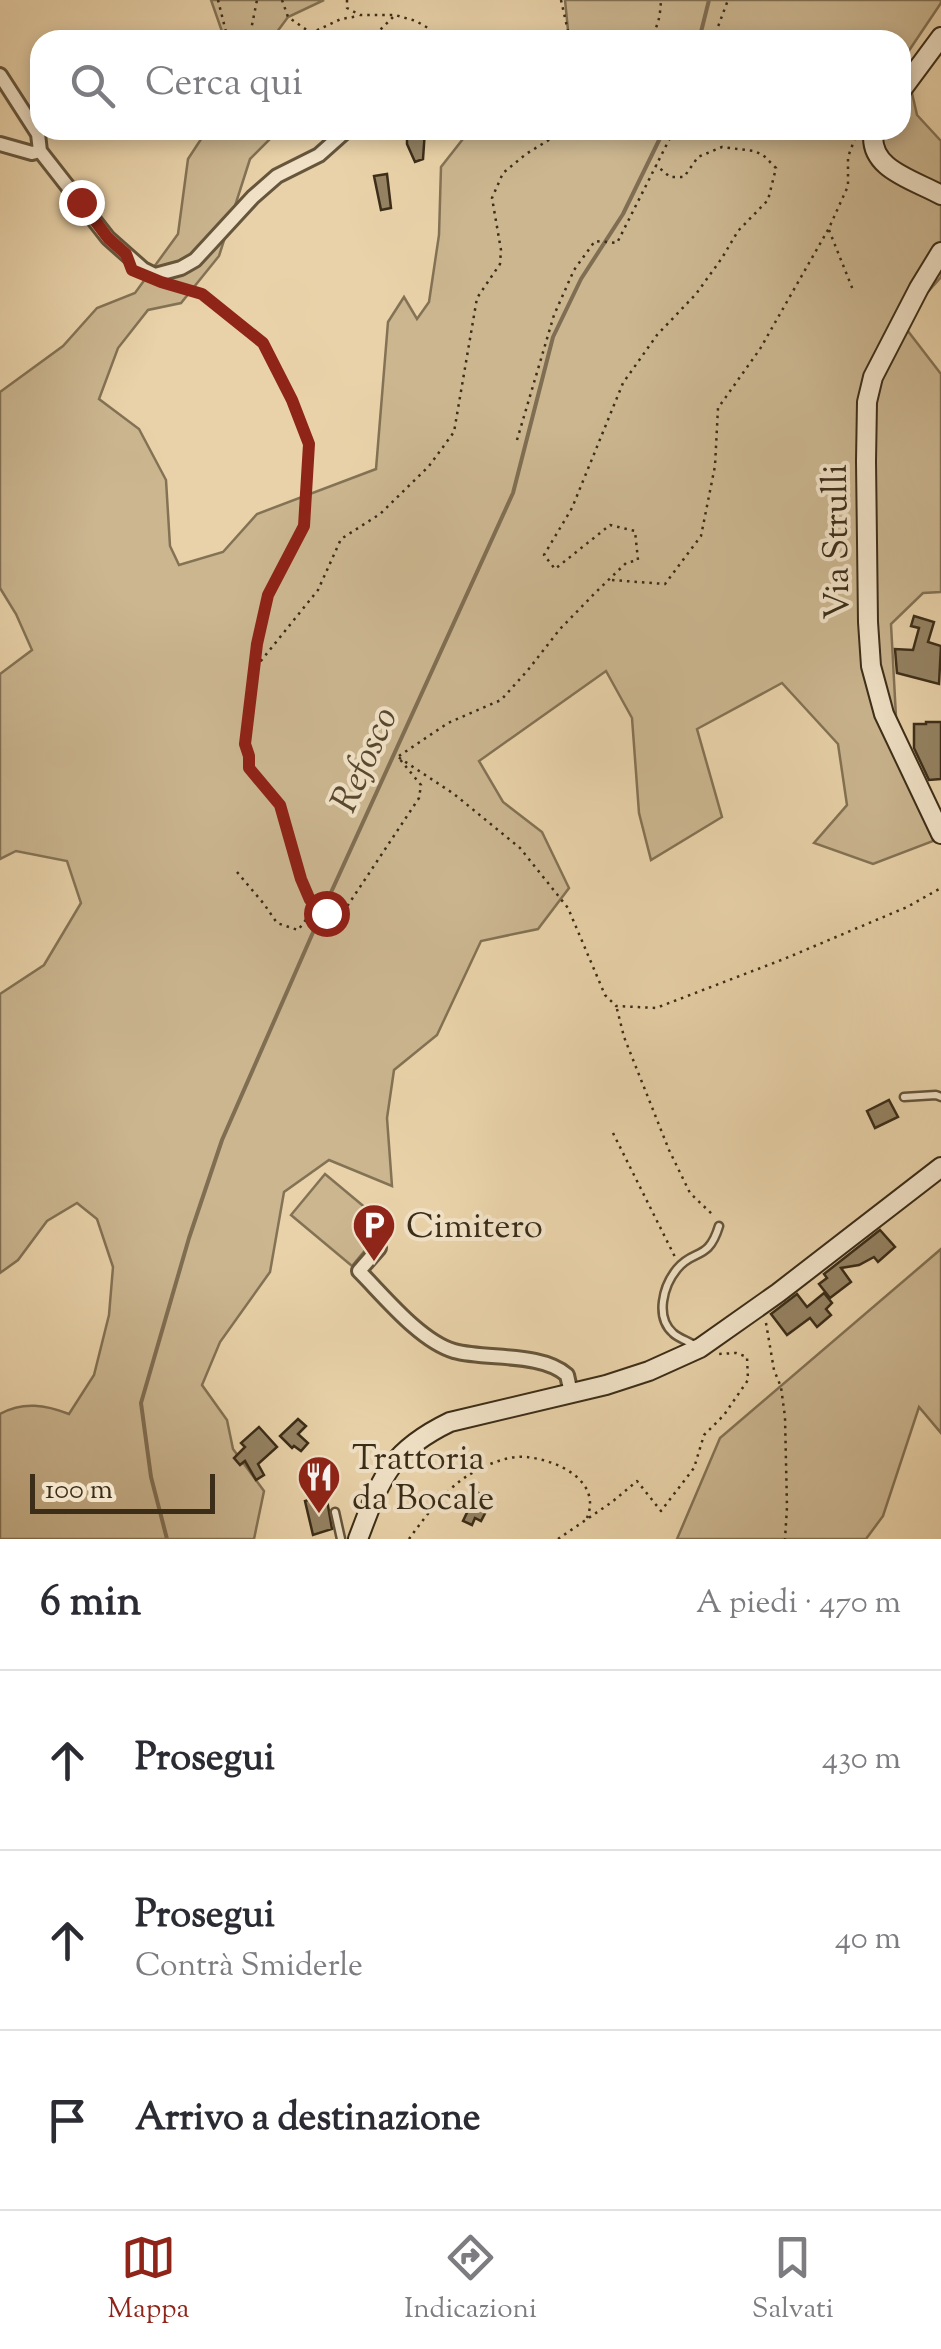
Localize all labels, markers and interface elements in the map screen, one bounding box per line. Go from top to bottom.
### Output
search box [30,30,911,140]
icon: search [65,58,120,113]
text: Cerca qui [145,58,303,112]
route end [59,180,105,226]
street label: Via Strulli [812,464,865,620]
water label: Refosco [320,699,414,822]
route start [304,891,350,937]
parking icon: Cimitero [351,1202,397,1263]
place label: Cimitero [406,1203,543,1254]
place label: Trattoria da Bocale [352,1435,494,1526]
restaurant icon: Trattoria da Bocale [296,1454,342,1515]
scale bar [30,1469,215,1514]
text: 100 m [45,1471,113,1511]
text: 6 min [40,1574,141,1634]
text: A piedi · 470 m [696,1581,901,1627]
icon: ahead [40,1733,95,1788]
text: Prosegui [135,1733,275,1787]
text: 430 m [822,1737,901,1783]
text: Prosegui [135,1890,275,1944]
icon: ahead [40,1913,95,1968]
text: 40 m [835,1917,901,1963]
text: Contrà Smiderle [135,1944,363,1990]
icon: arrive [40,2093,95,2148]
text: Arrivo a destinazione [135,2093,481,2147]
tab: Mappa [107,2230,189,2330]
tab: Indicazioni [404,2230,537,2330]
tab: Salvati [752,2230,834,2330]

